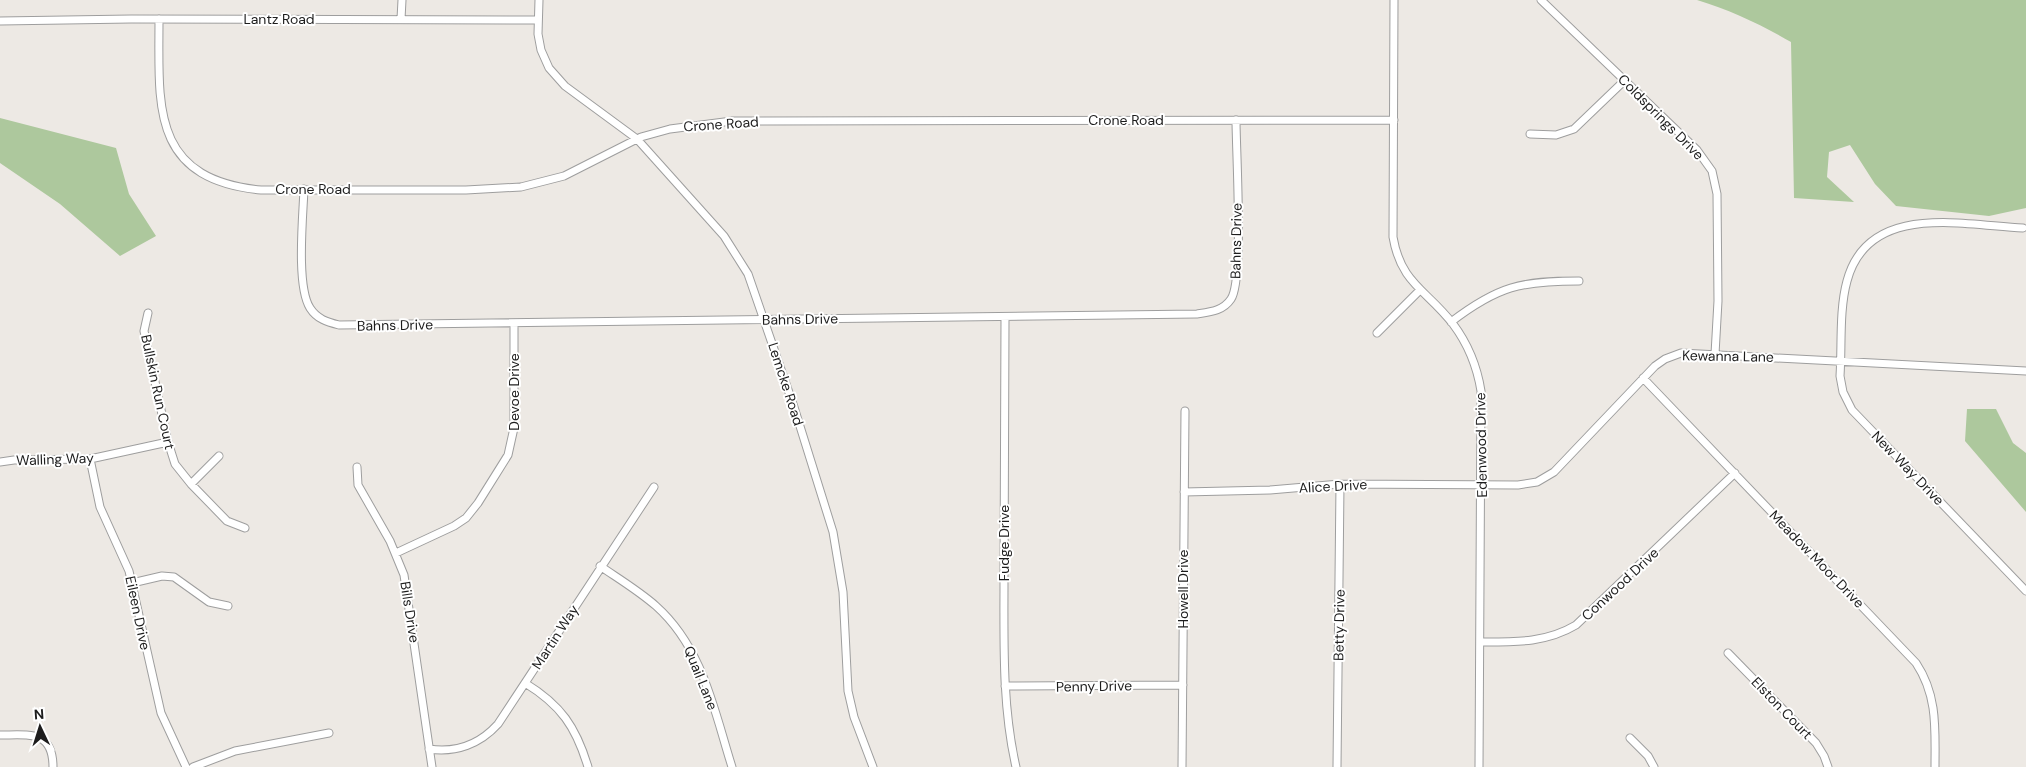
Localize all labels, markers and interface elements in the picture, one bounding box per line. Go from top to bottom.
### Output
street label: Lantz Road [243,10,315,28]
street label: Coldsprings Drive [1614,70,1708,164]
street label: Crone Road [1088,111,1164,129]
street label: Crone Road [683,112,759,136]
street label: Crone Road [275,180,351,198]
street label: Bahns Drive [1226,203,1246,279]
street label: Bahns Drive [762,309,838,329]
street label: Bahns Drive [357,315,433,335]
street label: Bullskin Run Court [137,333,179,451]
street label: Lemcke Road [764,340,808,428]
street label: Kewanna Lane [1682,346,1774,366]
street label: Devoe Drive [505,353,523,431]
street label: Edenwood Drive [1471,392,1491,498]
street label: New Way Drive [1868,427,1948,509]
street label: Walling Way [16,449,94,469]
street label: Alice Drive [1298,475,1368,497]
street label: Fudge Drive [995,505,1013,581]
street label: Meadow Moor Drive [1766,506,1868,612]
street label: Conwood Drive [1578,544,1662,624]
street label: Howell Drive [1174,549,1192,629]
street label: Eileen Drive [121,574,155,652]
street label: Bills Drive [396,580,424,644]
street label: Betty Drive [1329,589,1349,661]
street label: Martin Way [528,601,583,673]
street label: Quail Lane [680,643,722,713]
street label: Elston Court [1748,673,1816,743]
street label: Penny Drive [1056,676,1132,696]
north arrow [15,702,65,752]
text: N [33,705,45,723]

